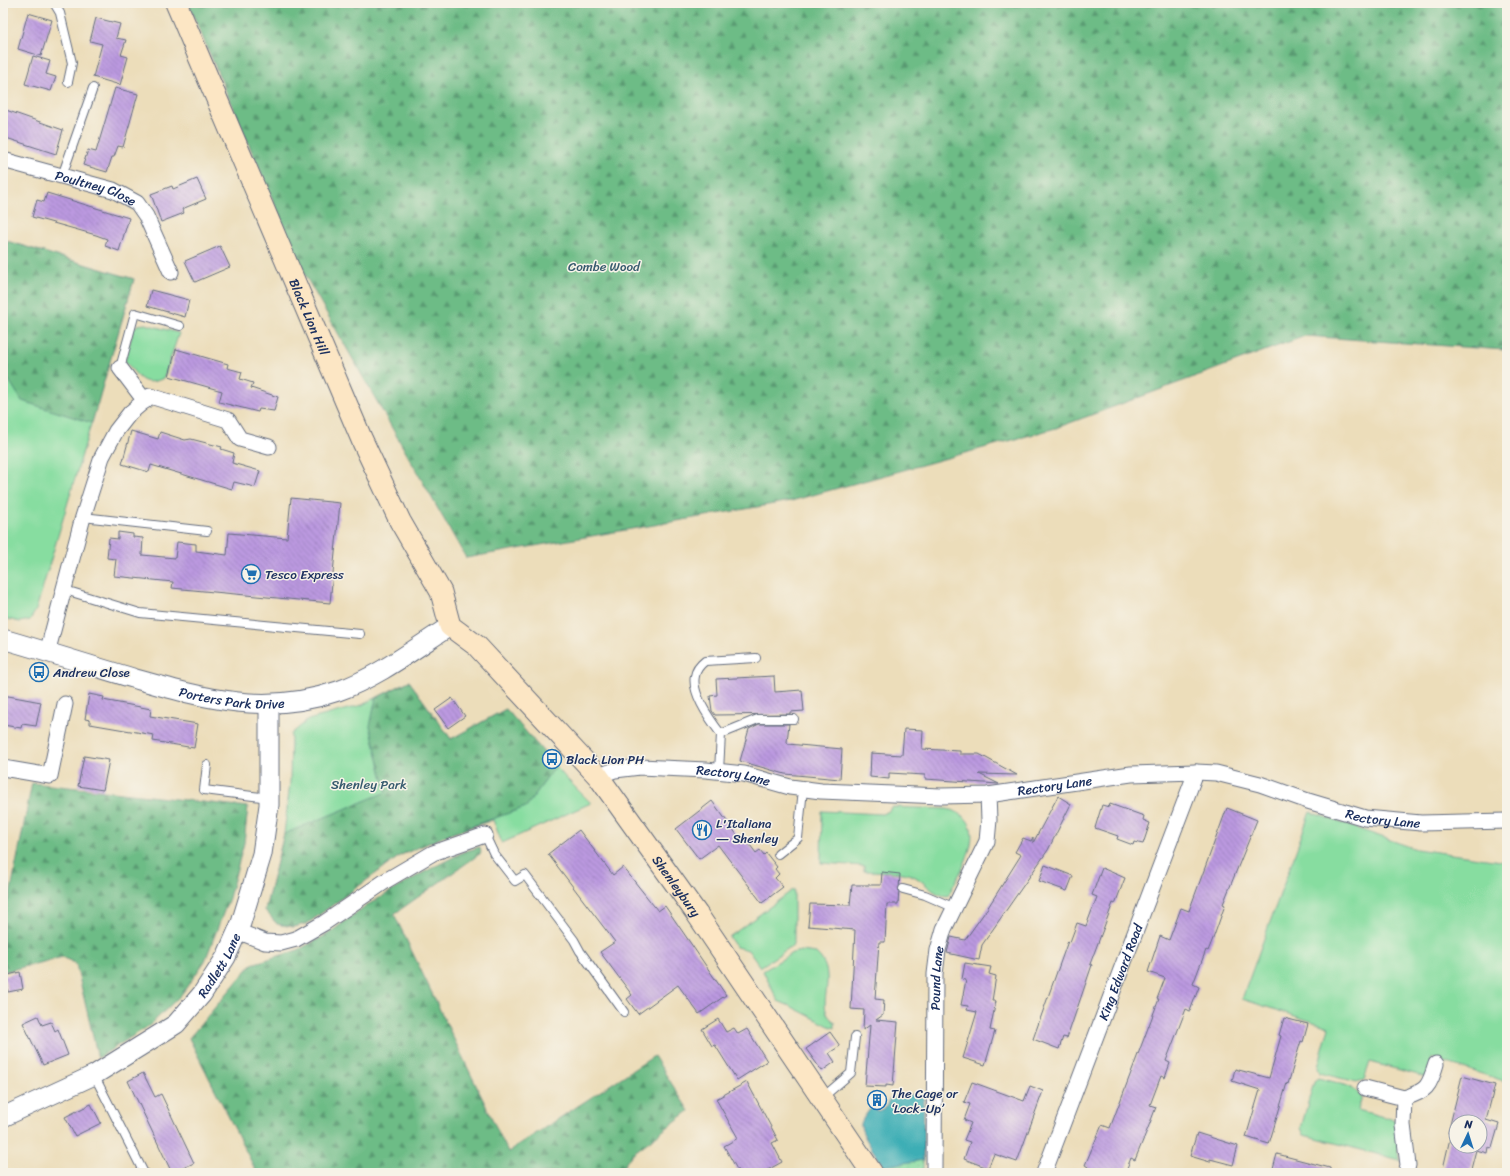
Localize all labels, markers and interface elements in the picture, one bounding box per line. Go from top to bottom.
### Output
street label: Poultney Close [52,164,141,213]
park label: Combe Wood [568,255,641,278]
street label: Black Lion Hill [282,275,336,359]
supermarket icon: Tesco Express [240,563,262,585]
place label: Tesco Express [265,563,345,586]
bus stop icon: Andrew Close [28,661,50,683]
place label: Andrew Close [52,661,130,684]
street label: Porters Park Drive [176,680,286,716]
bus stop icon: Black Lion PH [541,748,563,770]
place label: Black Lion PH [566,748,645,771]
street label: Rectory Lane [696,759,773,793]
street label: Rectory Lane [1016,769,1094,803]
park label: Shenley Park [331,773,407,796]
street label: Rectory Lane [1343,802,1422,835]
place label: L'Italiana — Shenley [716,812,778,850]
restaurant icon: L'Italiana — Shenley [691,819,713,841]
street label: Shenleybury [646,850,707,922]
street label: King Edward Road [1092,920,1150,1024]
street label: Radlett Lane [191,929,247,1003]
street label: Pound Lane [924,943,951,1011]
place label: The Cage or ‘Lock-Up’ [891,1082,959,1120]
building icon: The Cage or ‘Lock-Up’ [866,1089,888,1111]
north arrow [1448,1114,1488,1154]
text: N [1463,1115,1474,1134]

